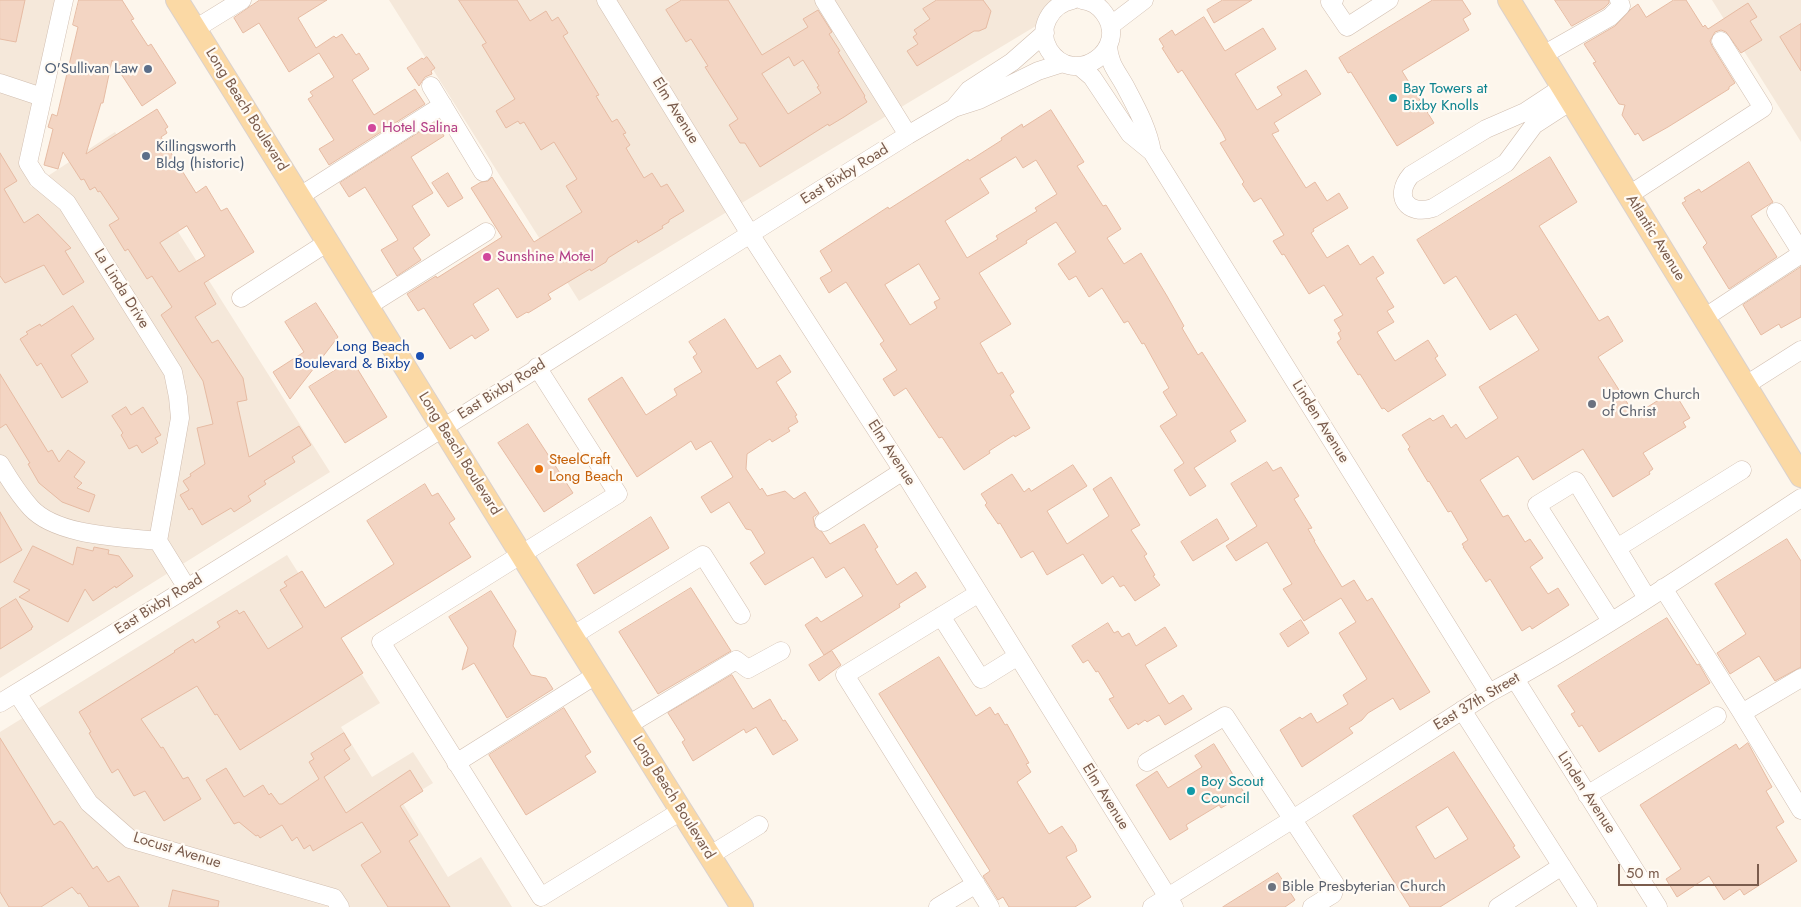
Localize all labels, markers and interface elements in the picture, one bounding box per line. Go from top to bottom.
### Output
street label: Long Beach Boulevard [201,45,291,175]
place label: O'Sullivan Law [45,60,138,78]
marker: O'Sullivan Law [142,63,154,75]
street label: Elm Avenue [648,75,702,147]
place label: Bay Towers at Bixby Knolls [1403,80,1487,115]
marker: Bay Towers at Bixby Knolls [1387,92,1399,104]
place label: Hotel Salina [382,119,458,137]
marker: Hotel Salina [366,122,378,134]
place label: Killingsworth Bldg (historic) [156,138,245,173]
street label: East Bixby Road [798,141,892,209]
marker: Killingsworth Bldg (historic) [140,150,152,162]
street label: Atlantic Avenue [1621,192,1689,284]
street label: La Linda Drive [89,246,153,332]
place label: Sunshine Motel [497,248,594,266]
marker: Sunshine Motel [481,251,493,263]
place label: Long Beach Boulevard & Bixby [294,338,410,373]
marker: Long Beach Boulevard & Bixby [414,350,426,362]
street label: East Bixby Road [455,356,549,424]
street label: Linden Avenue [1287,377,1353,467]
place label: Uptown Church of Christ [1602,386,1700,421]
street label: Long Beach Boulevard [414,389,504,519]
marker: Uptown Church of Christ [1586,398,1598,410]
street label: Elm Avenue [863,417,919,489]
place label: SteelCraft Long Beach [549,451,623,486]
marker: SteelCraft Long Beach [533,463,545,475]
street label: East Bixby Road [112,571,206,639]
street label: East 37th Street [1431,669,1523,735]
street label: Long Beach Boulevard [628,733,718,863]
street label: Linden Avenue [1553,749,1619,837]
street label: Elm Avenue [1078,761,1132,833]
place label: Boy Scout Council [1201,773,1263,808]
marker: Boy Scout Council [1185,785,1197,797]
street label: Locust Avenue [131,829,223,873]
scale bar [1621,854,1762,886]
text: 50 m [1626,862,1660,884]
place label: Bible Presbyterian Church [1282,878,1446,896]
marker: Bible Presbyterian Church [1266,881,1278,893]

